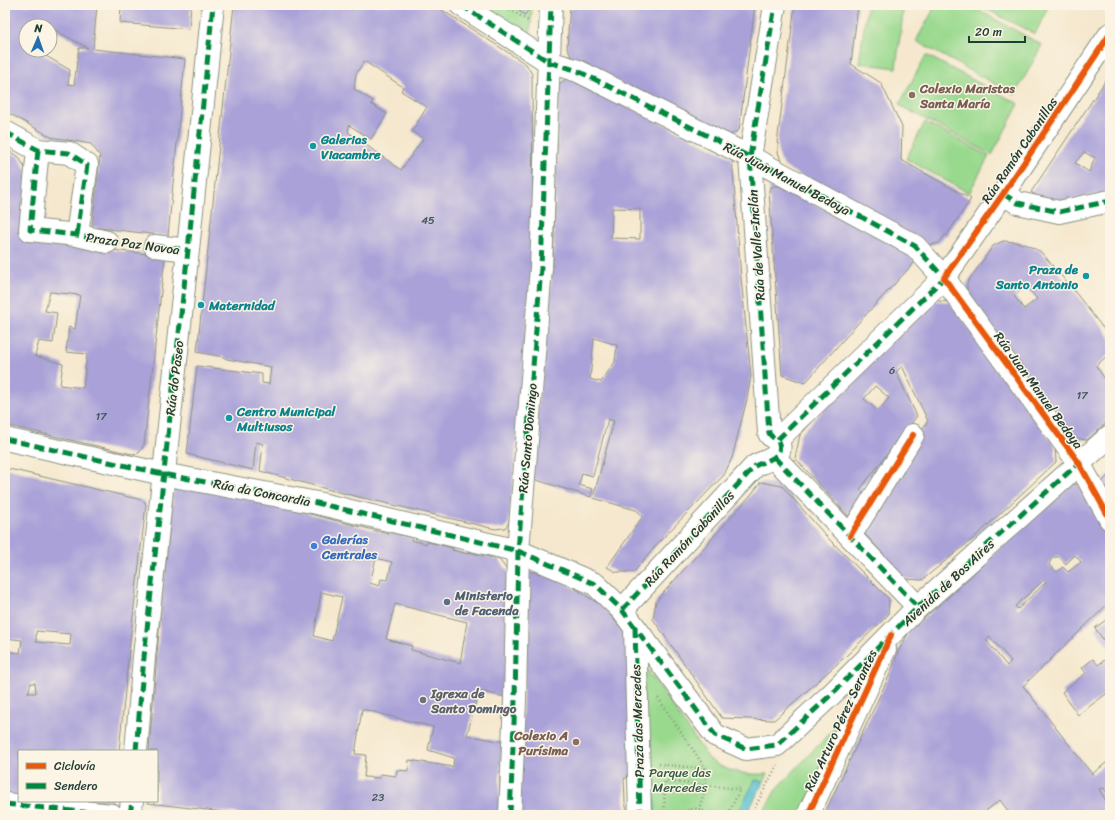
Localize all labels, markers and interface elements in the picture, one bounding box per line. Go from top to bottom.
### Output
north arrow [18,18,58,58]
scale bar [969,18,1025,44]
text: N [33,19,43,38]
text: 20 m [975,21,1002,43]
place label: Colexio Maristas Santa María [919,77,1016,115]
marker: Colexio Maristas Santa María [907,90,917,100]
street label: Rúa Ramón Cabanillas [975,91,1064,208]
place label: Galerias Viacambre [320,128,381,166]
street label: Rúa Juan Manuel Bedoya [719,135,855,222]
marker: Galerias Viacambre [308,141,318,151]
street label: Rúa de Valle-Inclán [741,189,772,301]
house number: 45 [421,211,435,230]
street label: Praza Paz Novoa [85,226,182,262]
place label: Praza de Santo Antonio [995,258,1079,296]
marker: Praza de Santo Antonio [1081,271,1091,281]
place label: Maternidad [208,294,276,317]
marker: Maternidad [196,300,206,310]
street label: Rúa Juan Manuel Bedoya [988,327,1090,454]
street label: Rúa do Paseo [158,339,191,417]
house number: 6 [889,361,895,380]
street label: Rúa Santo Domingo [511,382,544,494]
house number: 17 [1077,386,1088,405]
place label: Centro Municipal Multiusos [236,400,336,438]
house number: 17 [96,407,107,426]
marker: Centro Municipal Multiusos [224,413,234,423]
street label: Rúa da Concordia [211,472,313,513]
street label: Rúa Ramón Cabanillas [639,484,741,592]
place label: Galerías Centrales [321,528,378,566]
street label: Avenida de Bos Aires [896,532,1001,632]
marker: Galerías Centrales [309,541,319,551]
place label: Ministerio de Facenda [454,584,519,622]
marker: Ministerio de Facenda [442,597,452,607]
street label: Rúa Arturo Pérez Serantes [797,645,884,795]
street label: Praza das Mercedes [624,664,651,778]
place label: Igrexa de Santo Domingo [430,682,517,720]
marker: Igrexa de Santo Domingo [418,695,428,705]
place label: Colexio A Purísima [513,724,568,762]
marker: Colexio A Purísima [571,737,581,747]
legend [18,750,158,802]
text: Ciclovía [54,755,95,777]
park label: Parque das Mercedes [649,761,712,799]
text: Sendero [54,775,98,797]
house number: 23 [372,788,384,807]

